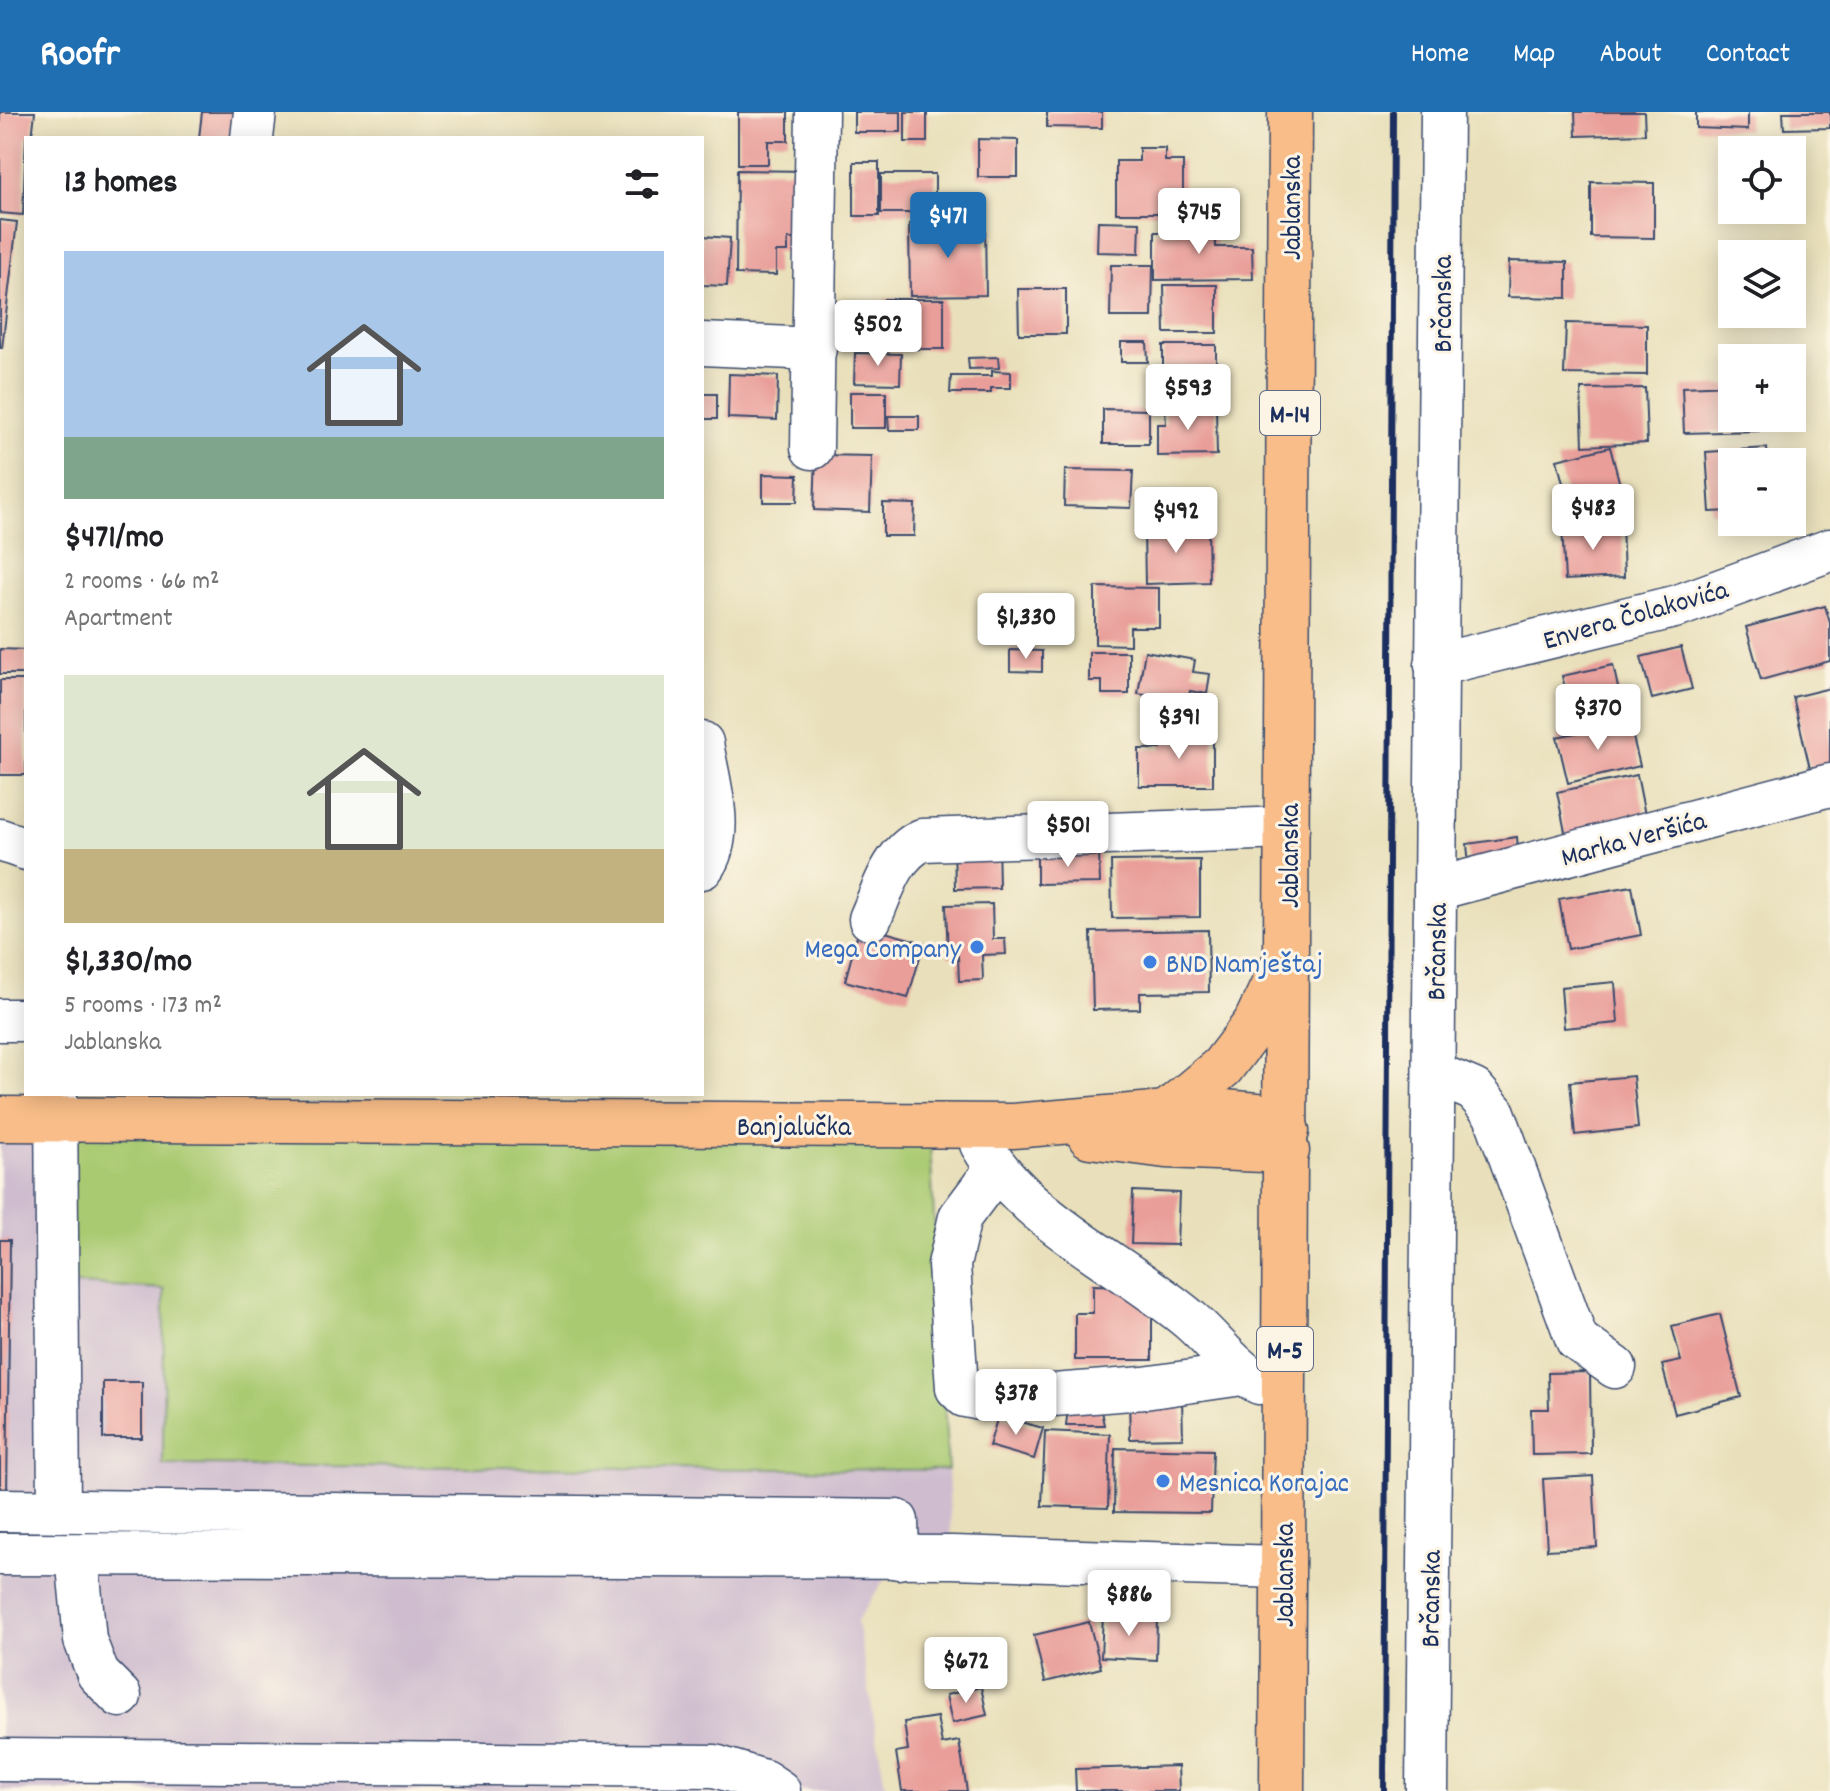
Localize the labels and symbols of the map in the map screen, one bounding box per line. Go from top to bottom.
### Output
street label: Jablanska [1275,155,1315,260]
pin: $745 [1152,188,1246,256]
pin: $471 [901,192,995,260]
street label: Brčanska [1426,254,1466,353]
pin: $502 [831,300,925,368]
pin: $593 [1141,364,1235,432]
road number: M-14 [1260,391,1320,435]
pin: $483 [1546,484,1640,552]
pin: $492 [1129,487,1223,555]
street label: Envera Čolakovića [1539,572,1734,663]
pin: $1,330 [961,593,1091,661]
pin: $370 [1551,684,1645,752]
pin: $391 [1132,693,1226,761]
pin: $501 [1021,801,1115,869]
street label: Jablanska [1273,803,1313,908]
street label: Marka Veršića [1557,803,1712,880]
street label: Brčanska [1419,902,1461,1001]
place label: Mega Company [805,932,962,972]
marker: Mega Company [968,938,986,956]
place label: BND Namještaj [1166,947,1323,987]
marker: BND Namještaj [1141,953,1159,971]
street label: Banjalučka [737,1110,852,1150]
road number: M-5 [1257,1327,1313,1371]
pin: $378 [969,1369,1063,1437]
place label: Mesnica Korajac [1179,1466,1349,1506]
marker: Mesnica Korajac [1154,1472,1172,1490]
street label: Jablanska [1268,1522,1308,1627]
street label: Brčanska [1413,1549,1455,1648]
pin: $886 [1082,1570,1176,1638]
pin: $672 [919,1637,1013,1705]

